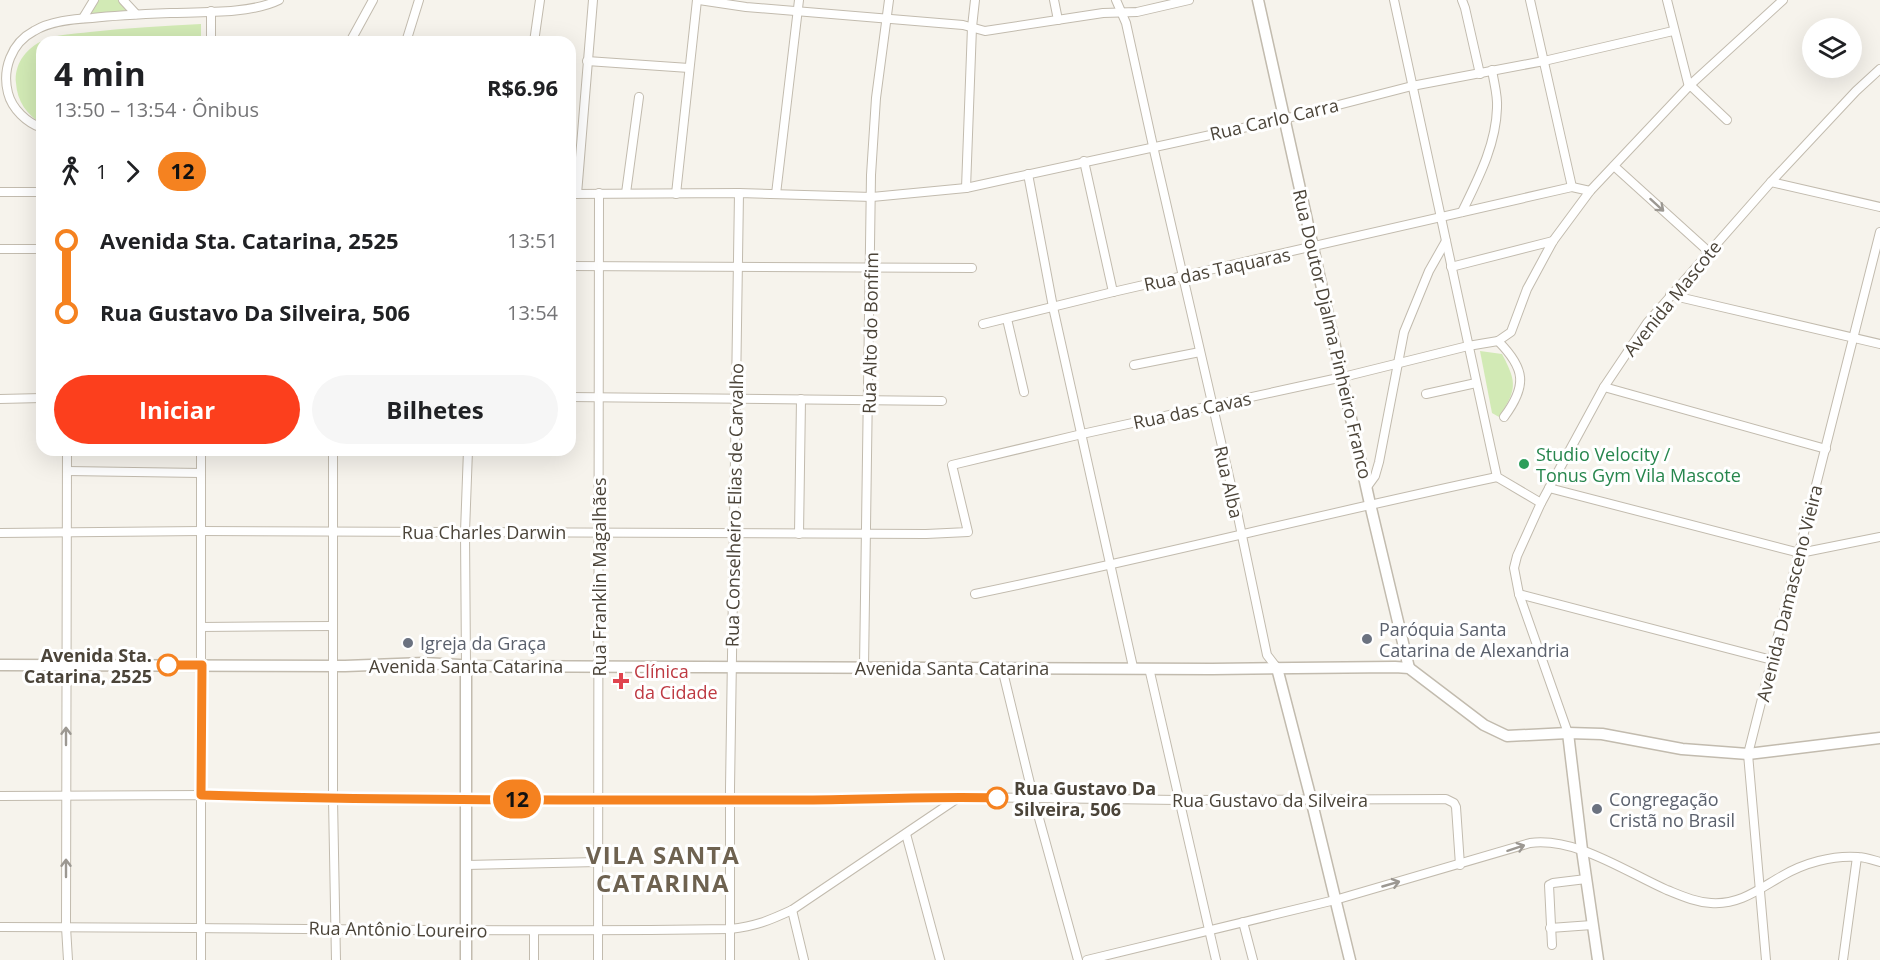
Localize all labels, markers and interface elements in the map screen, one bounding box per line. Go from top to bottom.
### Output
map controls [1802,18,1862,78]
button: layers [1802,18,1862,78]
text: 4 min [54,51,146,96]
text: R$6.96 [487,72,558,102]
street label: Rua Carlo Carra [1207,93,1341,145]
text: 13:50 – 13:54 · Ônibus [54,96,259,123]
icon: walk [54,155,87,188]
icon: forward [116,155,149,188]
text: 12 [170,157,194,185]
text: 1 [96,158,107,185]
street label: Rua Doutor Djalma Pinheiro Franco [1288,187,1378,481]
one-way arrow [1649,198,1664,212]
text: Avenida Sta. Catarina, 2525 [100,225,399,255]
text: 13:51 [507,227,558,254]
street label: Avenida Mascote [1618,235,1726,361]
street label: Rua das Taquaras [1142,242,1292,296]
street label: Rua Alto do Bonfim [857,252,883,414]
text: Rua Gustavo Da Silveira, 506 [100,297,410,327]
text: 13:54 [507,299,558,326]
street label: Rua Conselheiro Elias de Carvalho [720,363,748,647]
button: Iniciar [54,375,300,444]
button: Bilhetes [312,375,558,444]
street label: Rua das Cavas [1131,386,1253,434]
place label: Studio Velocity / Tonus Gym Vila Mascote [1536,442,1741,487]
street label: Rua Alba [1209,443,1249,521]
marker: Studio Velocity / Tonus Gym Vila Mascote [1517,457,1531,471]
street label: Rua Franklin Magalhães [587,477,611,677]
street label: Avenida Damasceno Vieira [1750,482,1828,704]
street label: Rua Charles Darwin [402,520,566,544]
place label: Paróquia Santa Catarina de Alexandria [1379,617,1570,662]
place label: Igreja da Graça [420,631,546,655]
marker: Paróquia Santa Catarina de Alexandria [1360,632,1374,646]
marker: Igreja da Graça [401,636,415,650]
place label: Avenida Sta. Catarina, 2525 [24,643,152,688]
marker: Avenida Sta. Catarina, 2525 [157,654,179,676]
street label: Avenida Santa Catarina [369,654,563,678]
street label: Avenida Santa Catarina [855,656,1049,680]
place label: Clínica da Cidade [634,659,718,704]
marker: Clínica da Cidade [612,672,630,690]
one-way arrow [60,726,72,746]
place label: Rua Gustavo Da Silveira, 506 [1014,776,1156,821]
line badge: 12 [490,780,544,818]
text: 12 [505,785,529,813]
marker: Rua Gustavo Da Silveira, 506 [986,787,1008,809]
place label: Congregação Cristã no Brasil [1609,787,1735,832]
street label: Rua Gustavo da Silveira [1172,788,1368,812]
marker: Congregação Cristã no Brasil [1590,802,1604,816]
district label: VILA SANTA CATARINA [586,838,740,899]
one-way arrow [1506,841,1525,852]
one-way arrow [60,859,72,879]
one-way arrow [1381,878,1400,889]
street label: Rua Antônio Loureiro [308,915,488,943]

